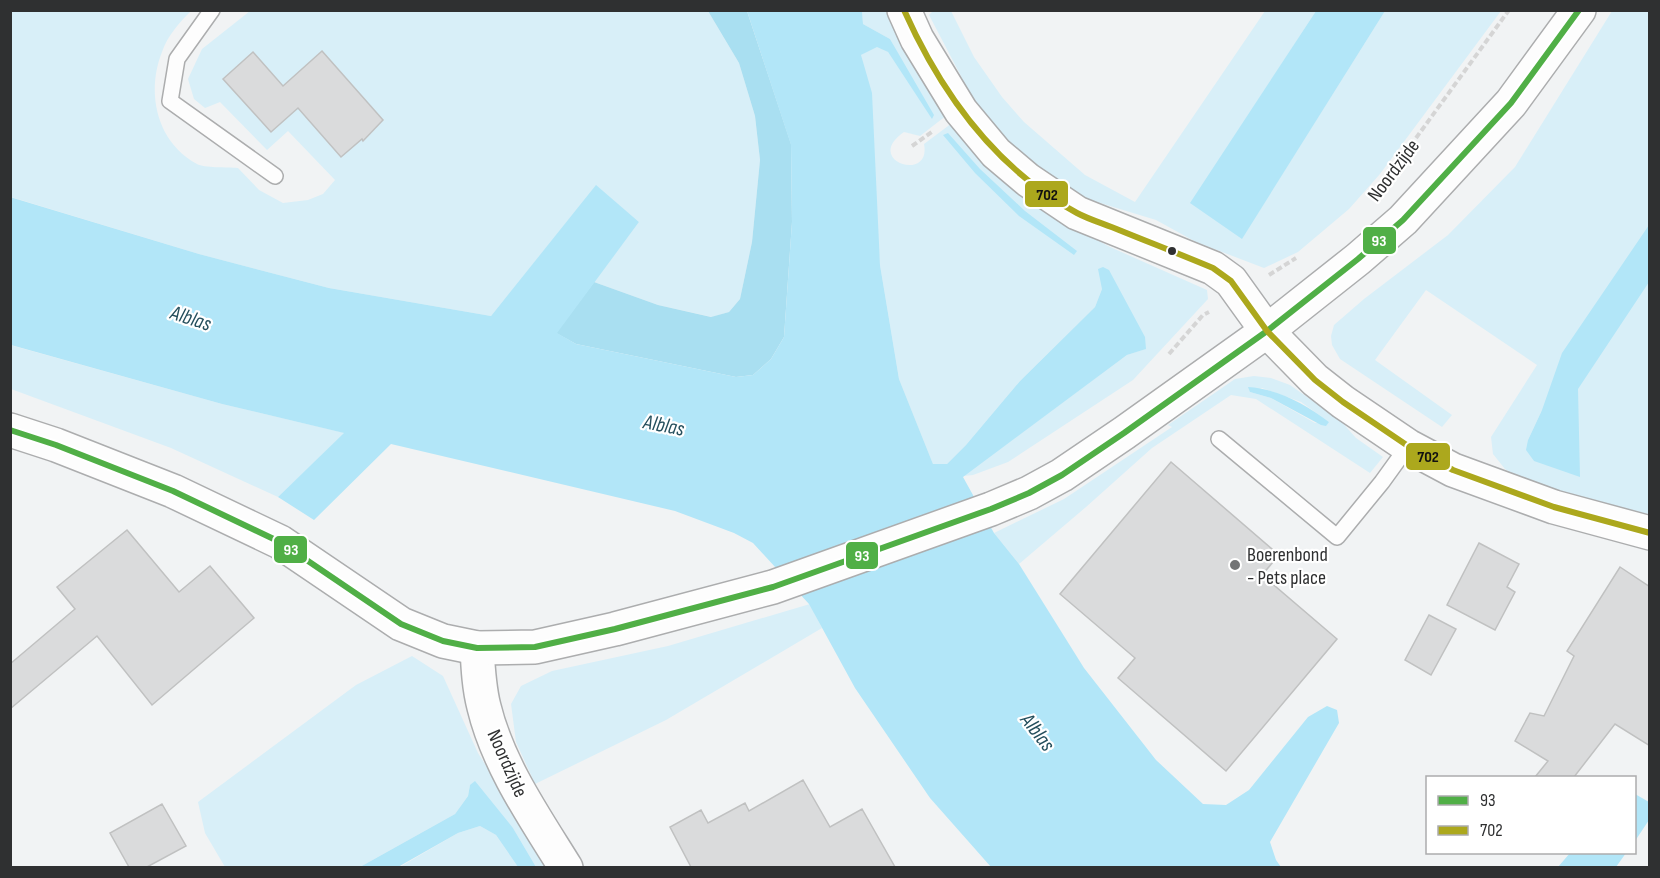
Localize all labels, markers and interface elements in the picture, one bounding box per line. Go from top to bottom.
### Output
street label: Noordzijde [1363,135,1425,206]
line badge: 702 [1024,180,1069,208]
text: 702 [1036,186,1058,205]
line badge: 93 [1362,226,1397,255]
text: 93 [1372,232,1386,251]
unlabelled marker [1166,245,1178,257]
water label: Alblas [166,300,215,337]
water label: Alblas [640,409,687,442]
line badge: 702 [1405,442,1451,471]
text: 702 [1417,448,1439,467]
line badge: 93 [273,535,308,564]
text: 93 [284,541,298,560]
line badge: 93 [845,541,879,570]
place label: Boerenbond - Pets place [1247,543,1328,590]
text: 93 [855,547,869,566]
marker: Boerenbond - Pets place [1228,558,1242,572]
water label: Alblas [1014,708,1060,757]
street label: Noordzijde [482,726,533,801]
legend [1426,776,1636,854]
text: 93 [1480,790,1496,811]
text: 702 [1480,820,1503,841]

